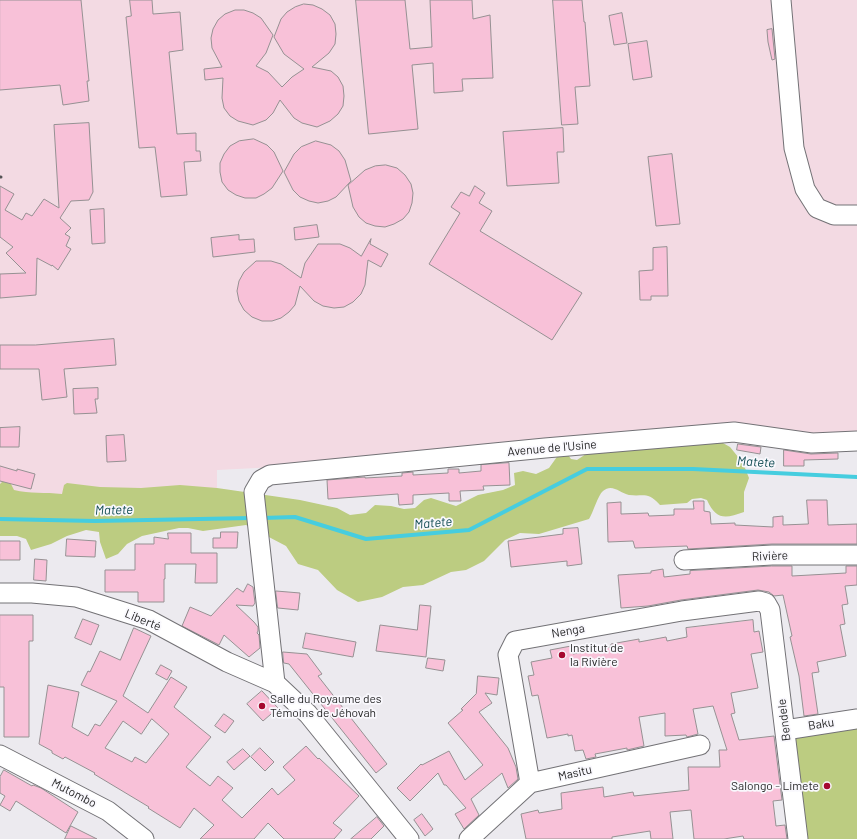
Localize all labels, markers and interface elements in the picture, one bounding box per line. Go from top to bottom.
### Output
street label: Avenue de l'Usine [507,437,597,459]
water label: Matete [737,453,775,471]
water label: Matete [95,502,133,518]
water label: Matete [413,514,453,532]
street label: Rivière [752,548,788,564]
street label: Liberté [123,606,163,634]
street label: Nenga [550,621,586,641]
place label: Institut de la Rivière [570,641,623,669]
marker: Institut de la Rivière [557,650,567,660]
place label: Salle du Royaume des Témoins de Jéhovah [270,692,382,720]
street label: Bendele [774,698,794,742]
marker: Salle du Royaume des Témoins de Jéhovah [257,701,267,711]
street label: Baku [807,715,835,733]
street label: Masitu [557,762,593,784]
street label: Mutombo [49,776,99,810]
place label: Salongo - Limete [731,779,819,793]
marker: Salongo - Limete [822,781,832,791]

